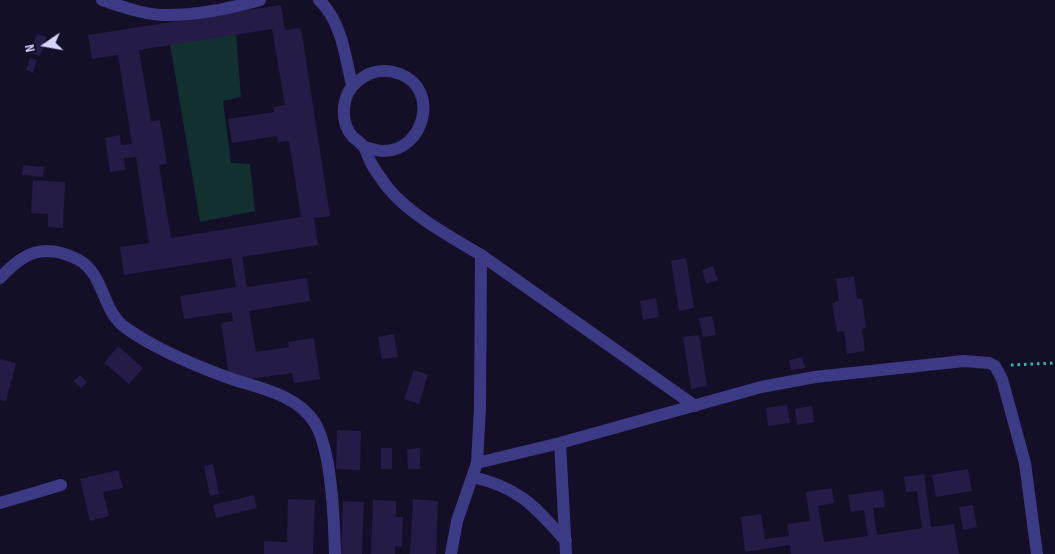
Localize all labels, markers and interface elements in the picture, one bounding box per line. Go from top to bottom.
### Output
north arrow [20,20,70,70]
text: N [21,43,39,54]

